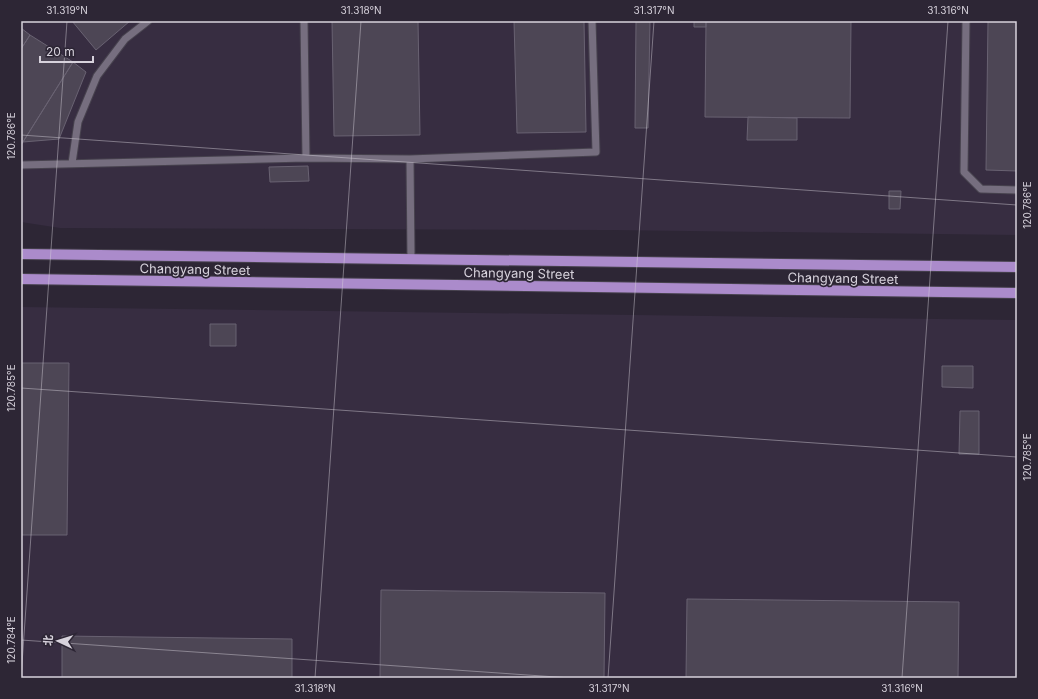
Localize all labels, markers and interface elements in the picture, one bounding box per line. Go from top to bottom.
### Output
text: 31.319°N [46,4,88,16]
text: 31.318°N [340,4,382,16]
text: 31.317°N [634,4,674,16]
text: 31.316°N [927,4,969,16]
scale bar [40,38,93,64]
text: 20 m [46,44,75,59]
text: 120.786°E [5,112,17,160]
text: 120.786°E [1021,181,1033,229]
street label: Changyang Street [140,260,250,278]
street label: Changyang Street [464,264,574,282]
street label: Changyang Street [788,269,898,287]
text: 120.785°E [5,364,17,412]
text: 120.785°E [1021,433,1033,481]
text: 120.784°E [5,616,17,664]
north arrow [38,621,78,661]
text: 北 [41,634,55,646]
text: 31.318°N [294,682,336,694]
text: 31.317°N [589,682,629,694]
text: 31.316°N [881,682,923,694]

